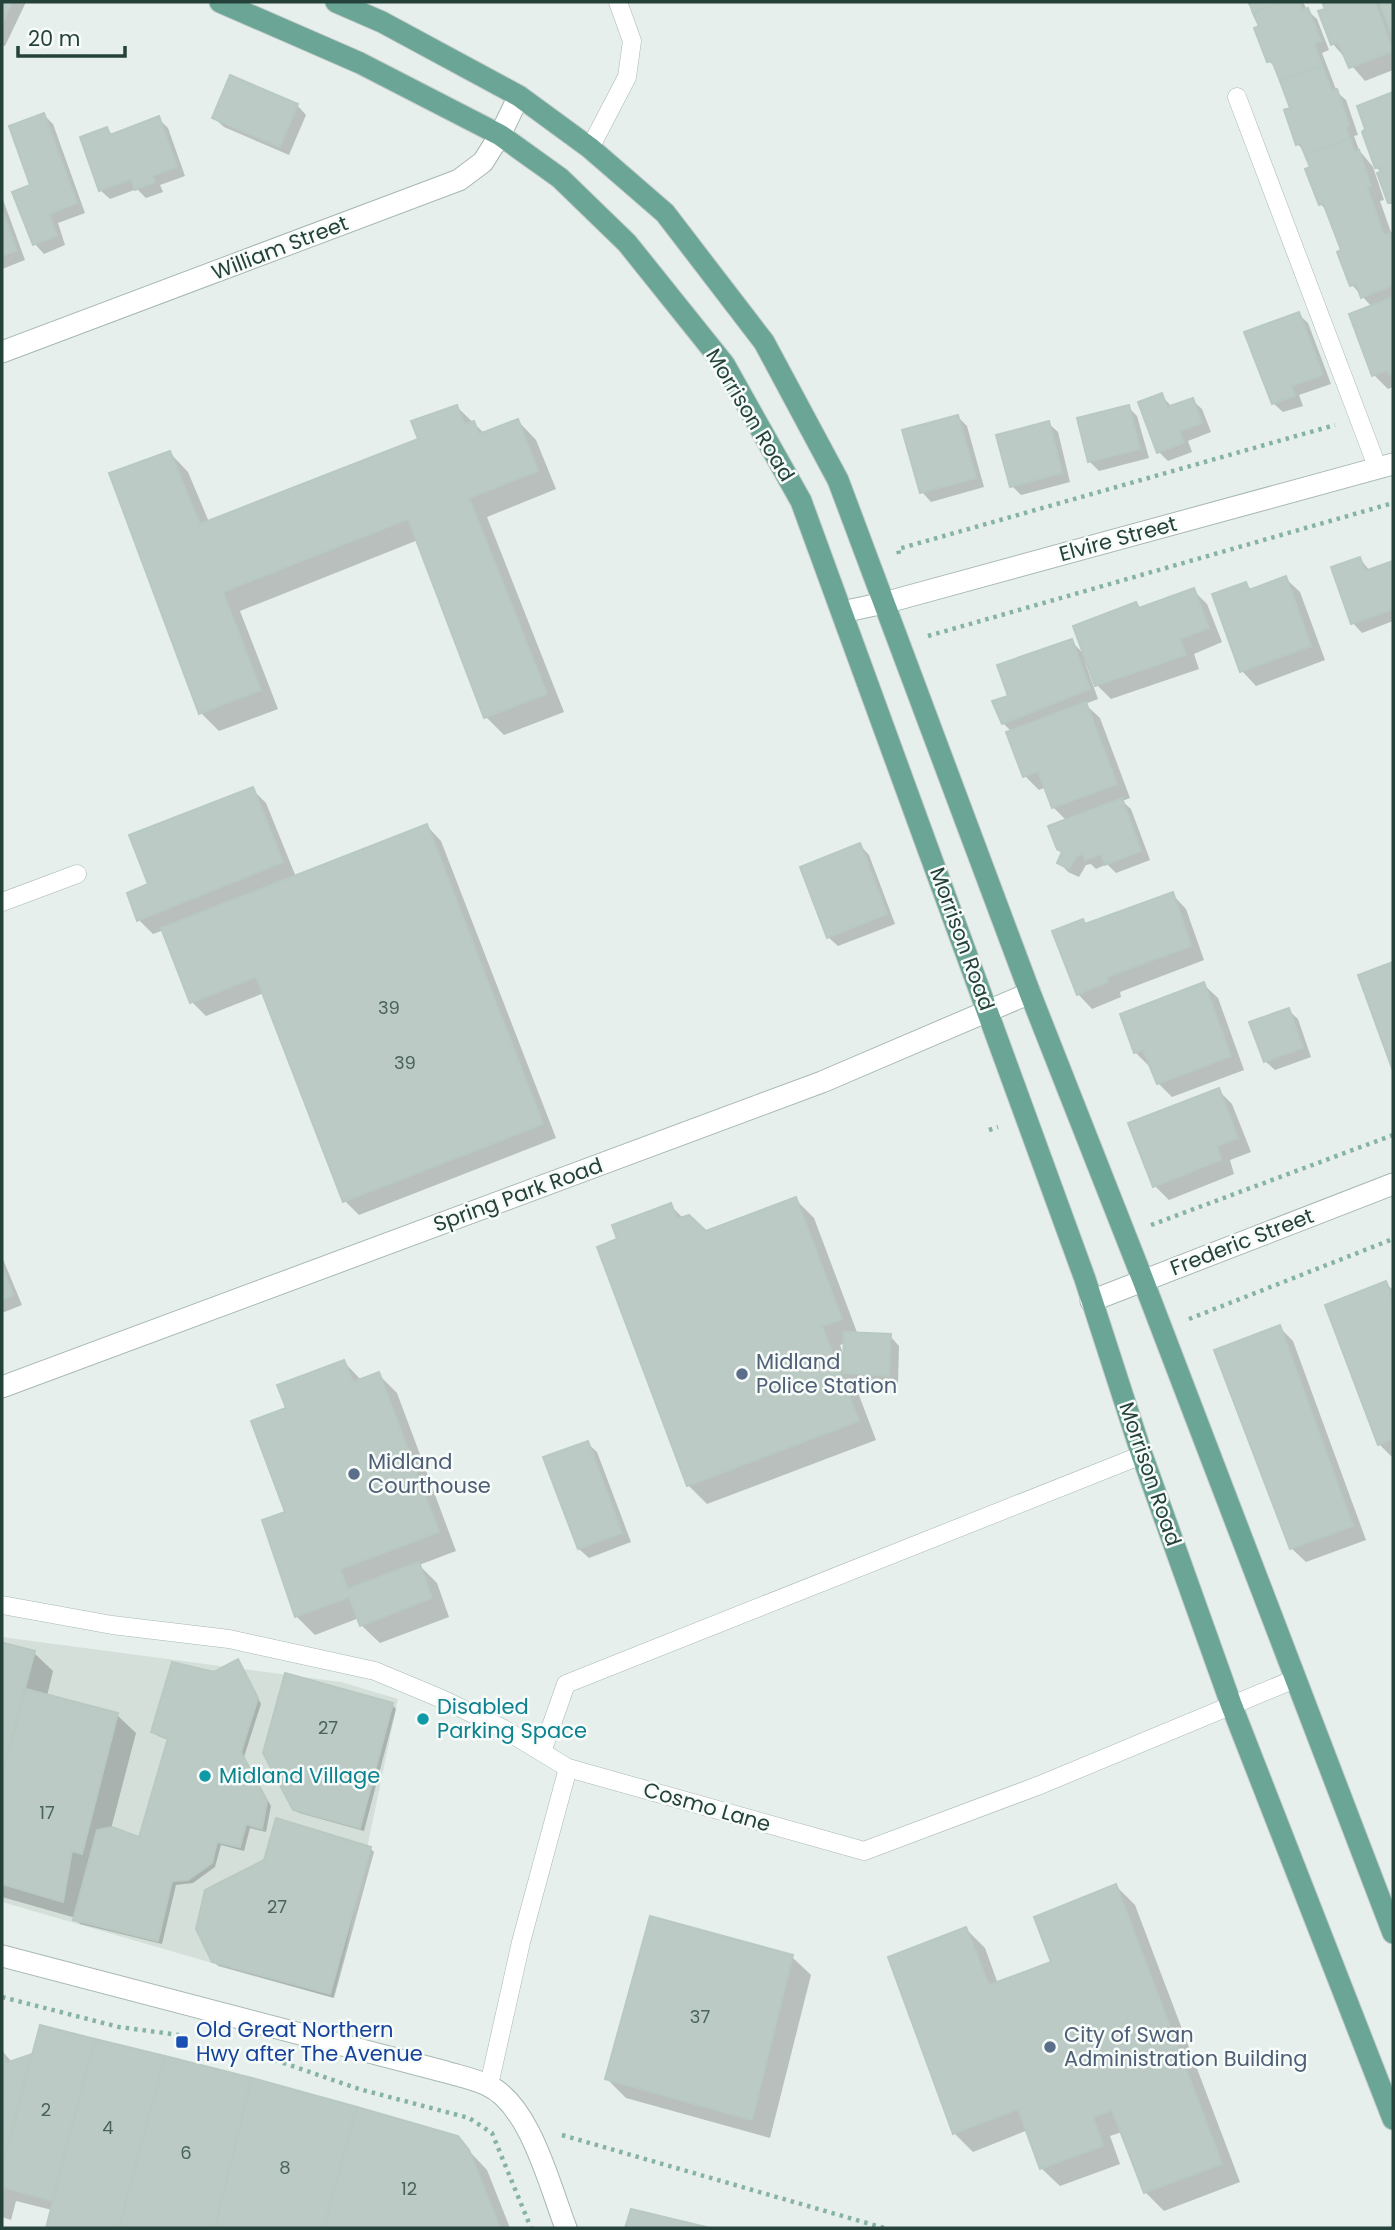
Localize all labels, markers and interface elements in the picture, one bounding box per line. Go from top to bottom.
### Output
scale bar [18,14,124,58]
text: 20 m [28,24,81,53]
street label: William Street [207,208,352,287]
street label: Morrison Road [699,343,802,487]
street label: Elvire Street [1056,509,1180,568]
street label: Morrison Road [923,863,1002,1014]
house number: 39 [378,995,400,1020]
house number: 39 [394,1050,416,1075]
street label: Spring Park Road [429,1150,606,1239]
street label: Frederic Street [1166,1201,1318,1282]
place label: Midland Police Station [756,1347,897,1400]
marker: Midland Police Station [734,1366,750,1382]
street label: Morrison Road [1112,1398,1189,1550]
place label: Midland Courthouse [368,1447,491,1500]
marker: Midland Courthouse [346,1466,362,1482]
place label: Disabled Parking Space [437,1692,587,1745]
marker: Disabled Parking Space [415,1711,431,1727]
house number: 27 [318,1715,338,1740]
place label: Midland Village [219,1761,380,1790]
marker: Midland Village [197,1768,213,1784]
street label: Cosmo Lane [640,1775,774,1839]
house number: 17 [39,1800,55,1825]
house number: 27 [267,1894,287,1919]
house number: 37 [690,2004,710,2029]
place label: Old Great Northern Hwy after The Avenue [196,2015,423,2068]
place label: City of Swan Administration Building [1064,2020,1307,2073]
marker: Old Great Northern Hwy after The Avenue [174,2034,190,2050]
marker: City of Swan Administration Building [1042,2039,1058,2055]
house number: 2 [41,2097,51,2122]
house number: 4 [102,2115,114,2140]
house number: 6 [180,2140,192,2165]
house number: 8 [279,2155,291,2180]
house number: 12 [401,2176,417,2201]

